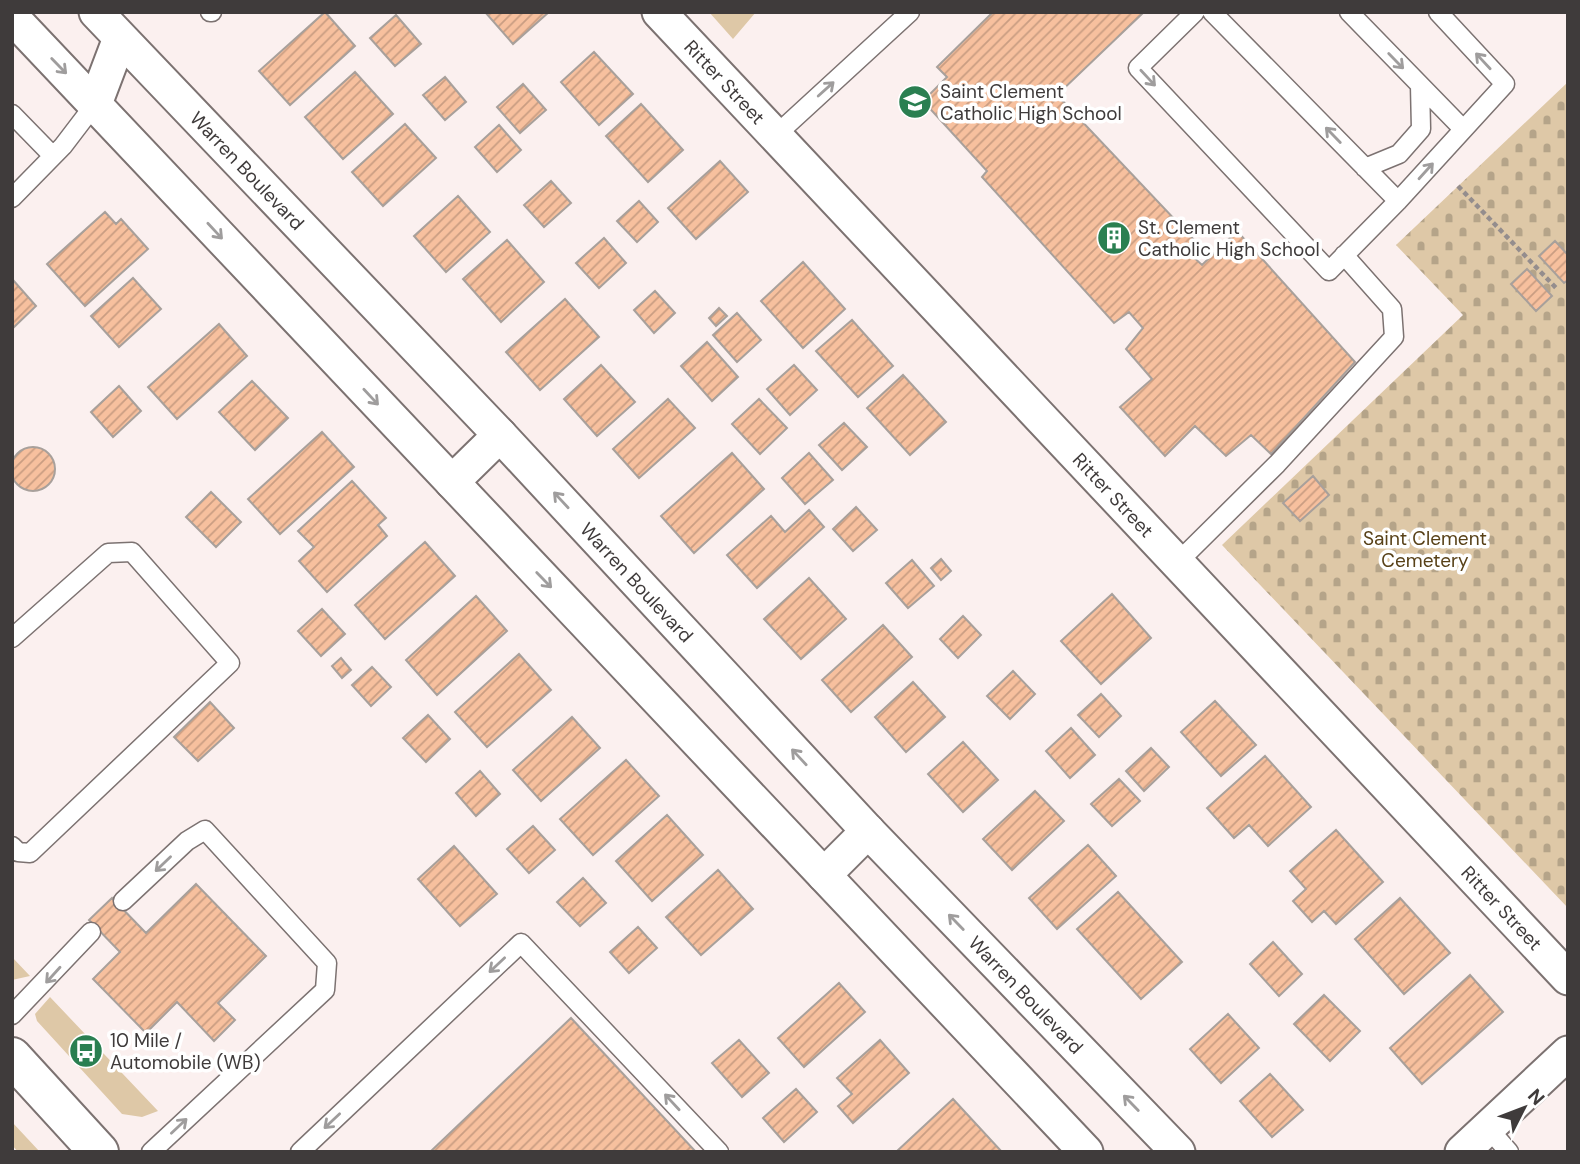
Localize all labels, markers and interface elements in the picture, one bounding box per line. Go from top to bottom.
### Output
street label: Ritter Street [679,35,770,130]
one-way arrow [1388,52,1405,69]
one-way arrow [1475,53,1492,70]
one-way arrow [51,57,68,74]
one-way arrow [1139,69,1156,86]
place label: Saint Clement Catholic High School [940,79,1122,126]
one-way arrow [817,81,835,97]
school or university icon: Saint Clement Catholic High School [896,83,934,121]
street label: Warren Boulevard [184,106,309,235]
one-way arrow [1324,127,1341,144]
one-way arrow [1417,163,1434,180]
place label: St. Clement Catholic High School [1138,215,1320,262]
building icon: St. Clement Catholic High School [1095,219,1133,257]
one-way arrow [207,223,224,240]
one-way arrow [363,388,380,405]
street label: Ritter Street [1067,448,1159,543]
one-way arrow [552,492,569,509]
street label: Warren Boulevard [575,517,698,648]
park label: Saint Clement Cemetery [1363,526,1487,573]
one-way arrow [536,571,553,588]
one-way arrow [791,748,807,766]
one-way arrow [154,855,171,872]
street label: Ritter Street [1456,860,1547,956]
one-way arrow [947,914,964,931]
street label: Warren Boulevard [963,931,1089,1059]
one-way arrow [489,957,506,974]
one-way arrow [45,966,61,984]
place label: 10 Mile / Automobile (WB) [110,1028,261,1075]
bus stop icon: 10 Mile / Automobile (WB) [67,1032,105,1070]
north arrow [1489,1073,1559,1143]
text: N [1522,1083,1550,1110]
one-way arrow [664,1093,680,1111]
one-way arrow [1123,1095,1140,1112]
one-way arrow [324,1113,341,1130]
one-way arrow [169,1118,187,1135]

